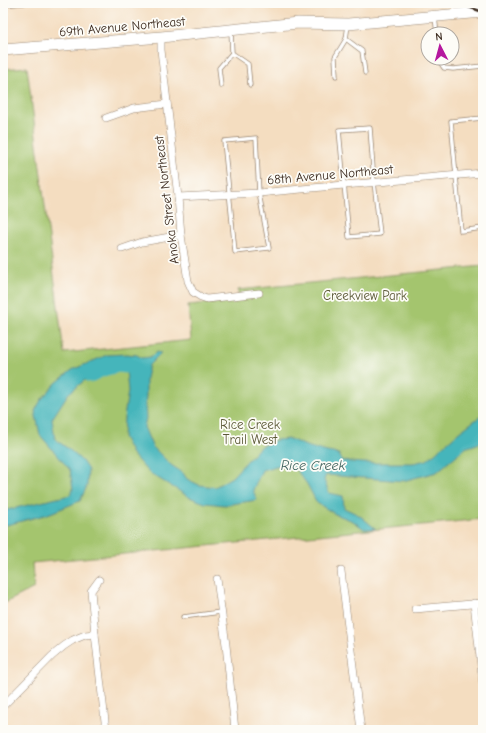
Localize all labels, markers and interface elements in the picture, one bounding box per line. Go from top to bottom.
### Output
street label: 69th Avenue Northeast [58,13,187,39]
north arrow [420,26,460,66]
text: N [435,30,443,43]
street label: Anoka Street Northeast [151,134,182,265]
street label: 68th Avenue Northeast [266,161,395,187]
park label: Creekview Park [323,288,408,303]
park label: Rice Creek Trail West [220,417,281,447]
water label: Rice Creek [281,457,345,474]

